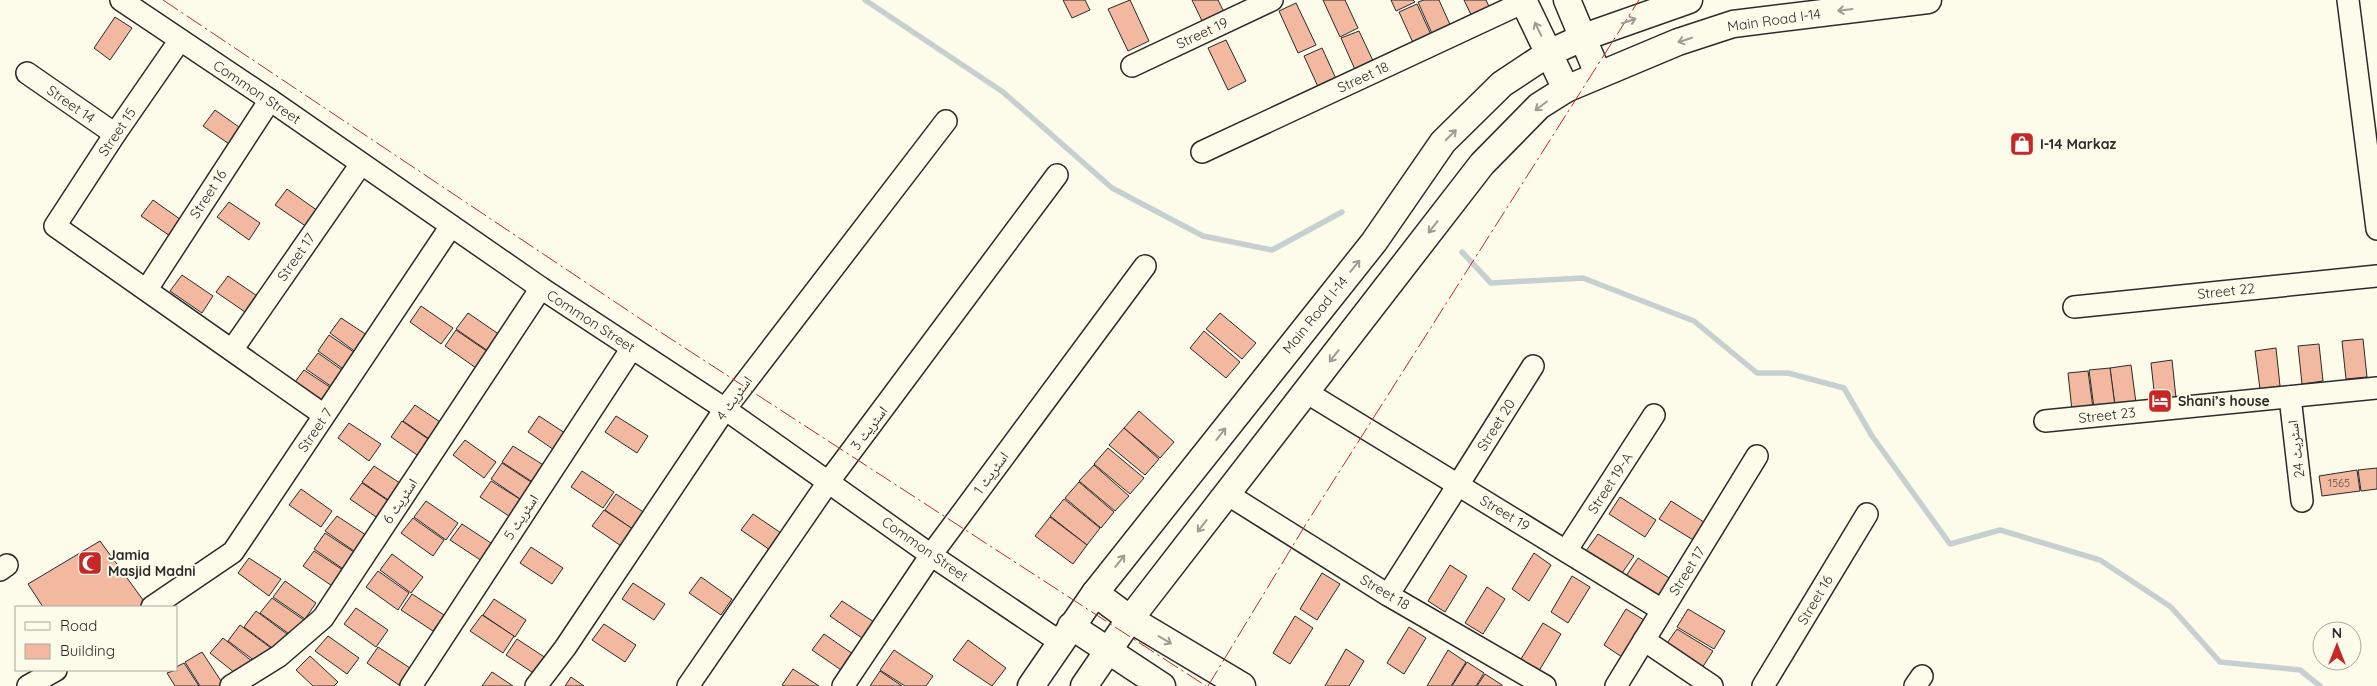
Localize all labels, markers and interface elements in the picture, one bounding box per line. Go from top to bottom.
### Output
street label: Main Road I-14 [1726,5,1822,35]
one-way arrow [1837,5,1853,15]
street label: Street 19 [1173,13,1231,53]
one-way arrow [1621,16,1637,25]
one-way arrow [1532,22,1542,37]
one-way arrow [1678,36,1694,45]
street label: Common Street [210,56,304,128]
street label: Street 18 [1334,57,1392,97]
street label: Street 14 [44,81,98,127]
one-way arrow [1534,101,1548,111]
street label: Street 15 [94,104,140,160]
one-way arrow [1444,129,1456,141]
shop icon: I-14 Markaz [2009,131,2035,157]
place label: I-14 Markaz [2040,135,2116,153]
street label: Street 16 [186,166,231,222]
one-way arrow [1428,220,1438,234]
street label: Street 17 [273,230,319,284]
one-way arrow [1350,259,1361,272]
street label: Main Road I-14 [1278,273,1352,357]
street label: Street 22 [2196,279,2256,303]
street label: Common Street [543,286,639,356]
one-way arrow [1328,349,1339,362]
street label: اسٹریٹ 4 [712,372,756,424]
hotel icon: Shani’s house [2147,388,2173,414]
place label: Shani’s house [2178,392,2270,410]
street label: Street 20 [1473,396,1519,454]
street label: اسٹریٹ 3 [847,402,891,454]
street label: Street 23 [2078,403,2136,427]
street label: Street 7 [294,405,336,455]
street label: اسٹریٹ 24 [2284,419,2308,479]
one-way arrow [1216,428,1227,441]
street label: اسٹریٹ 1 [969,448,1013,498]
street label: Street 19-A [1584,449,1636,517]
street label: اسٹریٹ 6 [379,475,421,527]
house number: 1565 [2328,476,2350,490]
street label: اسٹریٹ 5 [500,491,542,543]
street label: Street 19 [1477,491,1533,535]
street label: Common Street [878,512,972,586]
one-way arrow [1197,519,1207,533]
street label: Street 17 [1665,543,1709,599]
place label: Jamia Masjid Madni [108,546,196,580]
mosque icon: Jamia Masjid Madni [77,550,103,576]
one-way arrow [1115,555,1126,568]
street label: Street 18 [1357,570,1413,614]
street label: Street 16 [1793,571,1837,628]
legend [15,606,178,671]
text: Road [60,616,97,635]
north arrow [2312,621,2362,671]
text: N [2332,624,2342,642]
one-way arrow [1158,634,1172,645]
text: Building [60,641,115,660]

